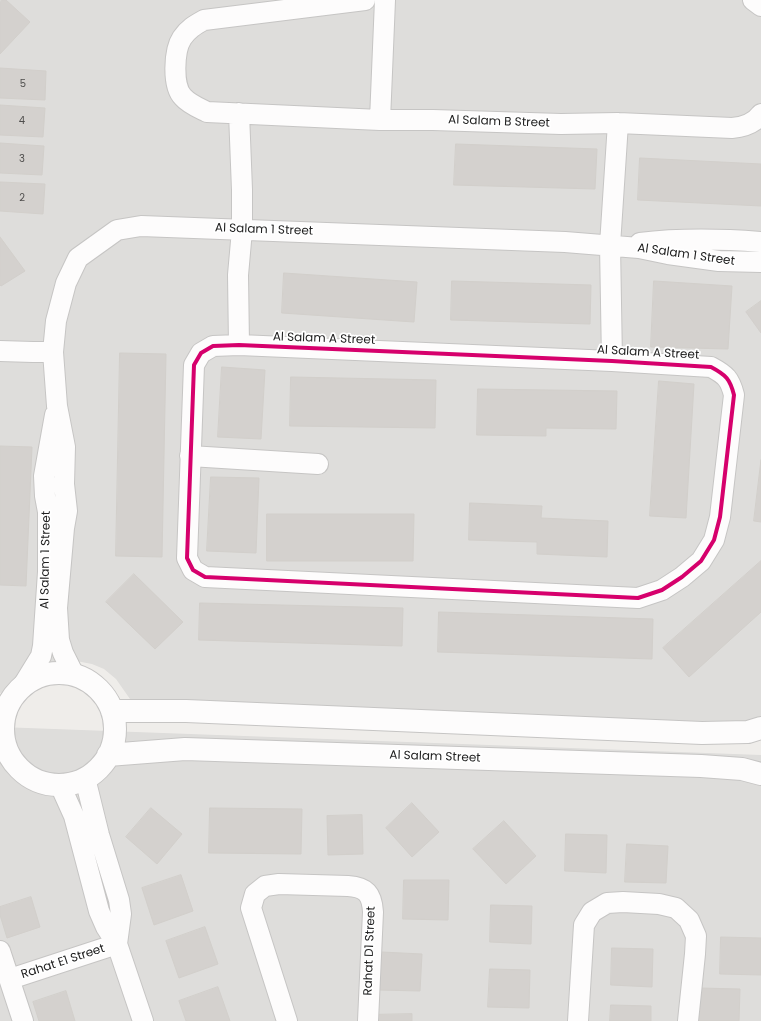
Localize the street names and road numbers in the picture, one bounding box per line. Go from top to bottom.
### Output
street label: Al Salam B Street [448,113,550,131]
street label: Al Salam 1 Street [215,221,313,239]
street label: Al Salam 1 Street [636,241,736,269]
street label: Al Salam A Street [273,330,375,348]
street label: Al Salam A Street [596,343,700,363]
street label: Al Salam 1 Street [38,511,54,609]
street label: Al Salam Street [389,748,481,766]
street label: Rahat D1 Street [361,906,379,996]
street label: Rahat E1 Street [19,942,107,982]

